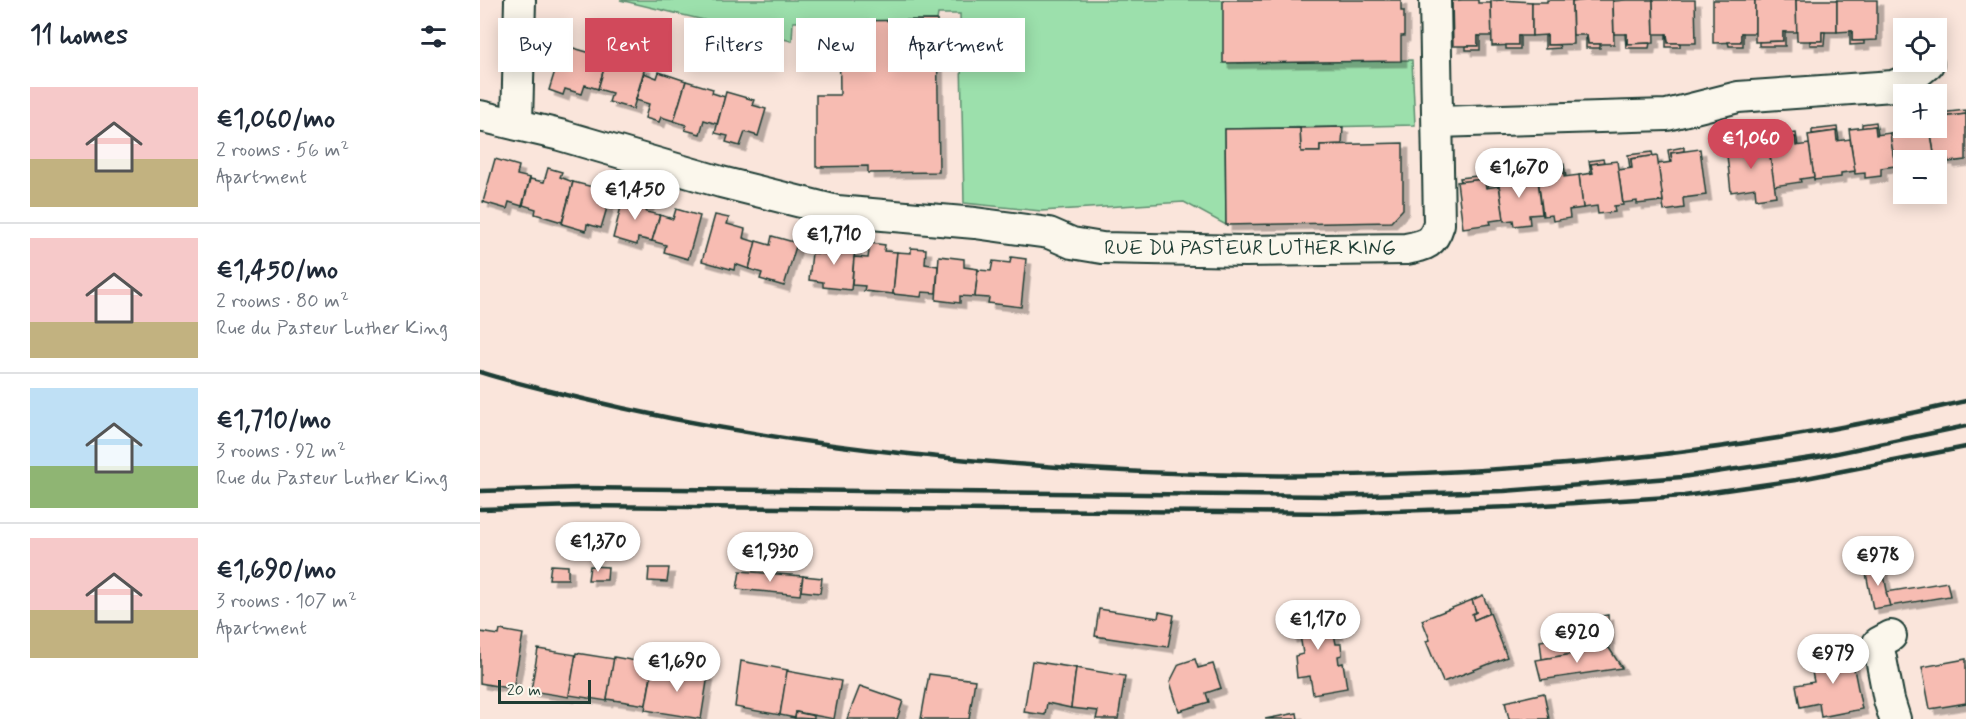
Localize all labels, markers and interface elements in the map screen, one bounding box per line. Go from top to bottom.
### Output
chip: Buy [498,18,573,72]
chip: Rent [585,18,672,72]
chip: Filters [684,18,784,72]
chip: New [796,18,876,72]
chip: Apartment [888,18,1025,72]
map controls [1893,18,1947,204]
button: locate [1893,18,1947,72]
text: 11 homes [30,19,128,53]
icon: filters [417,20,450,53]
button: + [1893,84,1947,138]
text: €1,060/mo [216,103,335,137]
icon: home [78,111,150,183]
pin: €1,060 [1702,119,1800,170]
text: €1,060 [1722,125,1780,152]
text: 2 rooms · 56 m² [216,137,349,164]
pin: €1,670 [1470,148,1568,199]
button: − [1893,150,1947,204]
text: €1,670 [1489,154,1549,181]
text: Apartment [216,164,307,191]
pin: €1,450 [586,170,684,221]
text: €1,450 [605,176,665,203]
pin: €1,710 [785,215,883,266]
text: €1,710 [806,221,862,248]
street label: RUE DU PASTEUR LUTHER KING [1104,235,1396,262]
text: €1,450/mo [216,254,338,288]
icon: home [78,262,150,334]
text: 2 rooms · 80 m² [216,288,349,315]
text: Rue du Pasteur Luther King [216,315,448,342]
text: €1,710/mo [216,404,331,438]
icon: home [78,412,150,484]
text: 3 rooms · 92 m² [216,438,346,465]
text: Rue du Pasteur Luther King [216,465,448,492]
pin: €1,370 [549,522,647,573]
text: €1,370 [569,528,627,555]
pin: €1,930 [721,532,819,583]
pin: €978 [1842,536,1914,587]
text: €1,930 [741,538,799,565]
text: €978 [1856,542,1900,569]
text: €1,690/mo [216,554,336,588]
icon: home [78,562,150,634]
text: 3 rooms · 107 m² [216,588,357,615]
pin: €1,170 [1269,600,1367,651]
text: €1,170 [1289,606,1347,633]
pin: €920 [1541,613,1613,664]
text: Apartment [216,615,307,642]
text: €920 [1554,619,1600,646]
pin: €979 [1797,634,1869,685]
text: €979 [1811,640,1855,667]
pin: €1,690 [628,642,726,693]
text: €1,690 [647,648,707,675]
scale bar [498,677,591,704]
text: 20 m [507,680,541,701]

